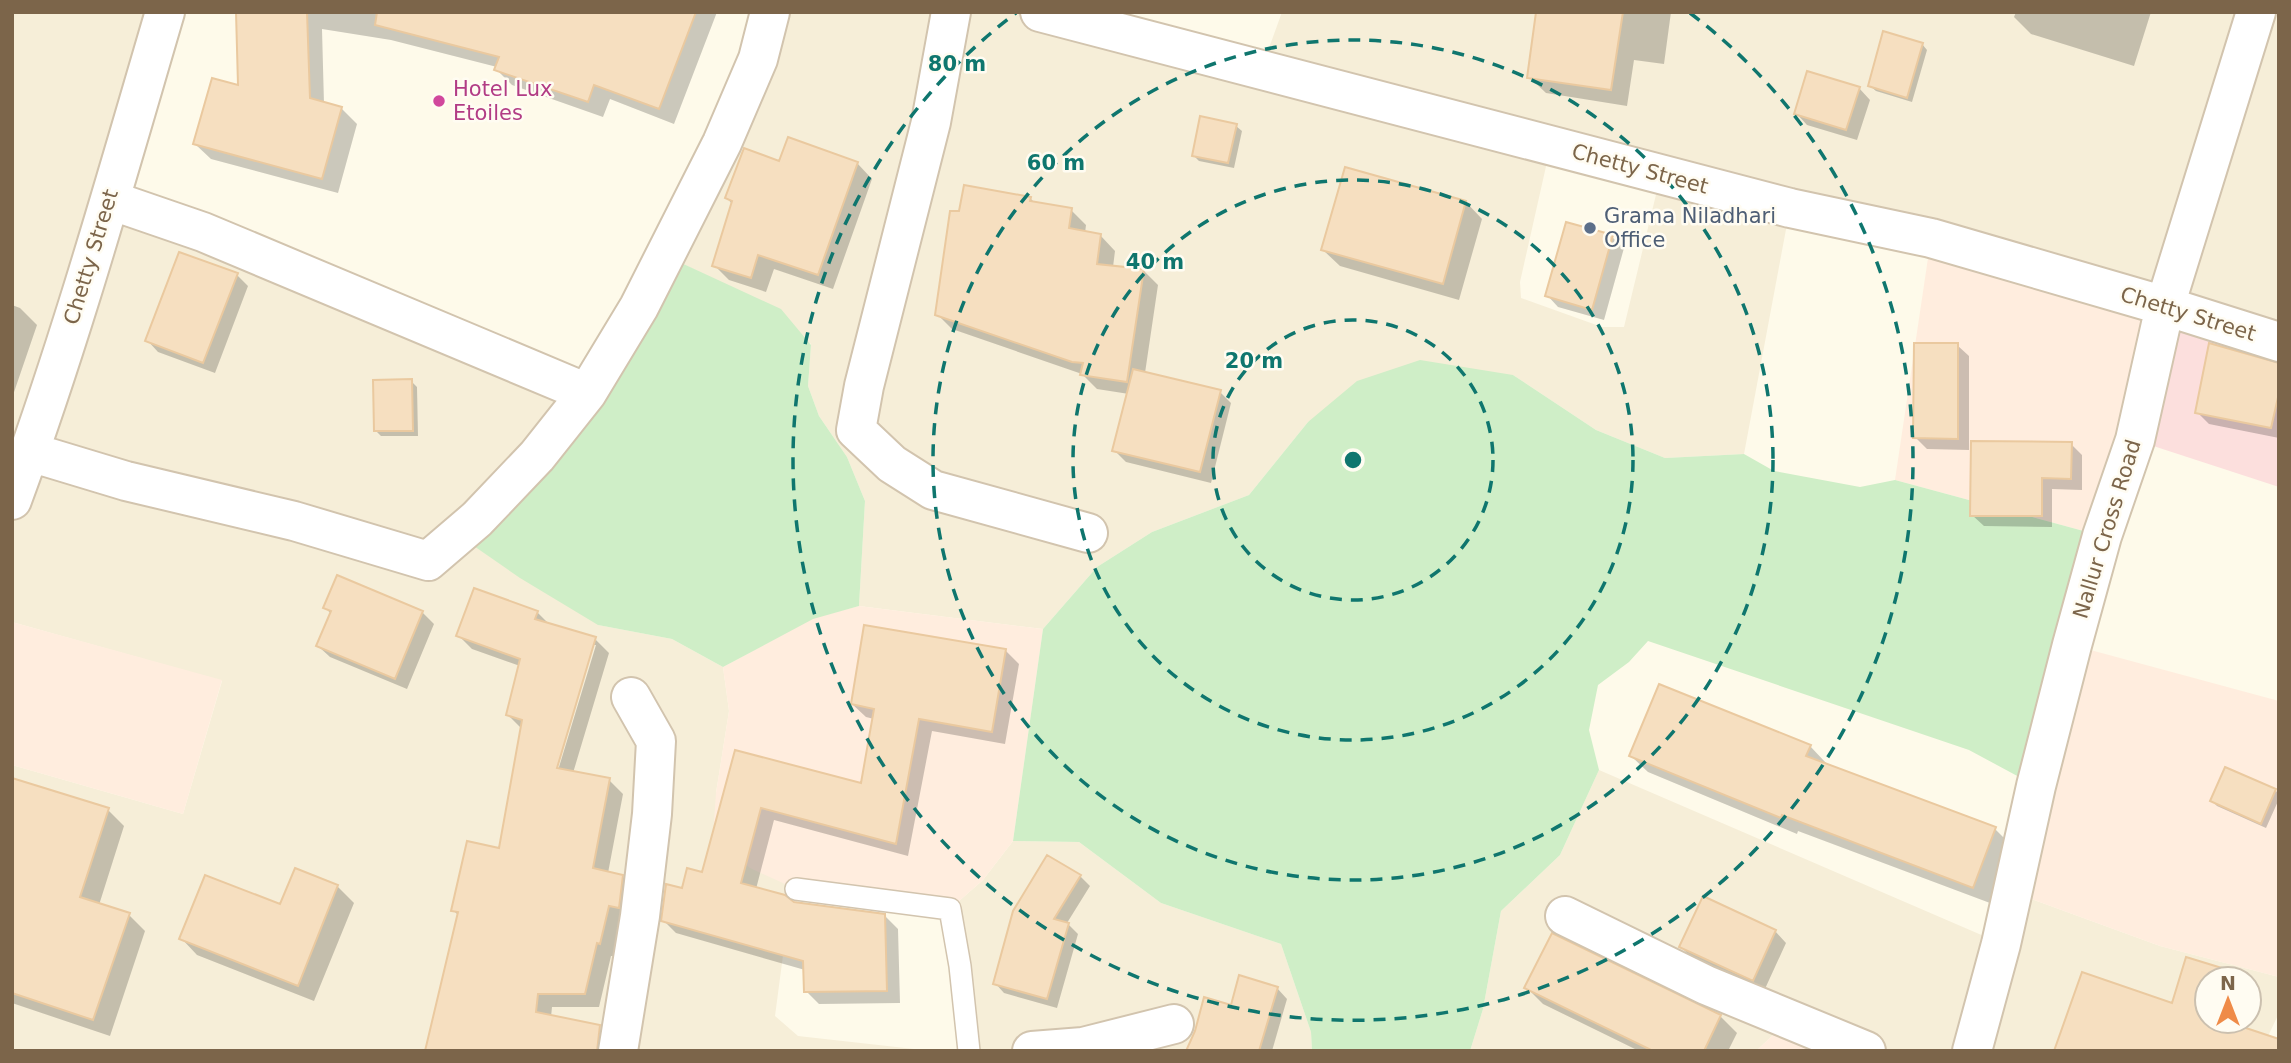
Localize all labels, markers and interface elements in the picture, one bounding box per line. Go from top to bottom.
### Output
text: 80 m [928,52,986,76]
place label: Hotel Lux Etoiles [453,77,552,125]
marker: Hotel Lux Etoiles [431,93,447,109]
street label: Chetty Street [1569,139,1711,199]
text: 60 m [1027,151,1085,175]
street label: Chetty Street [59,186,123,328]
place label: Grama Niladhari Office [1604,204,1776,252]
marker: Grama Niladhari Office [1582,220,1598,236]
text: 40 m [1126,250,1184,274]
street label: Chetty Street [2117,282,2259,346]
text: 20 m [1225,349,1283,373]
street label: Nallur Cross Road [2068,437,2146,621]
centre of rings [1341,448,1365,472]
north arrow [2193,965,2263,1035]
text: N [2220,972,2236,994]

